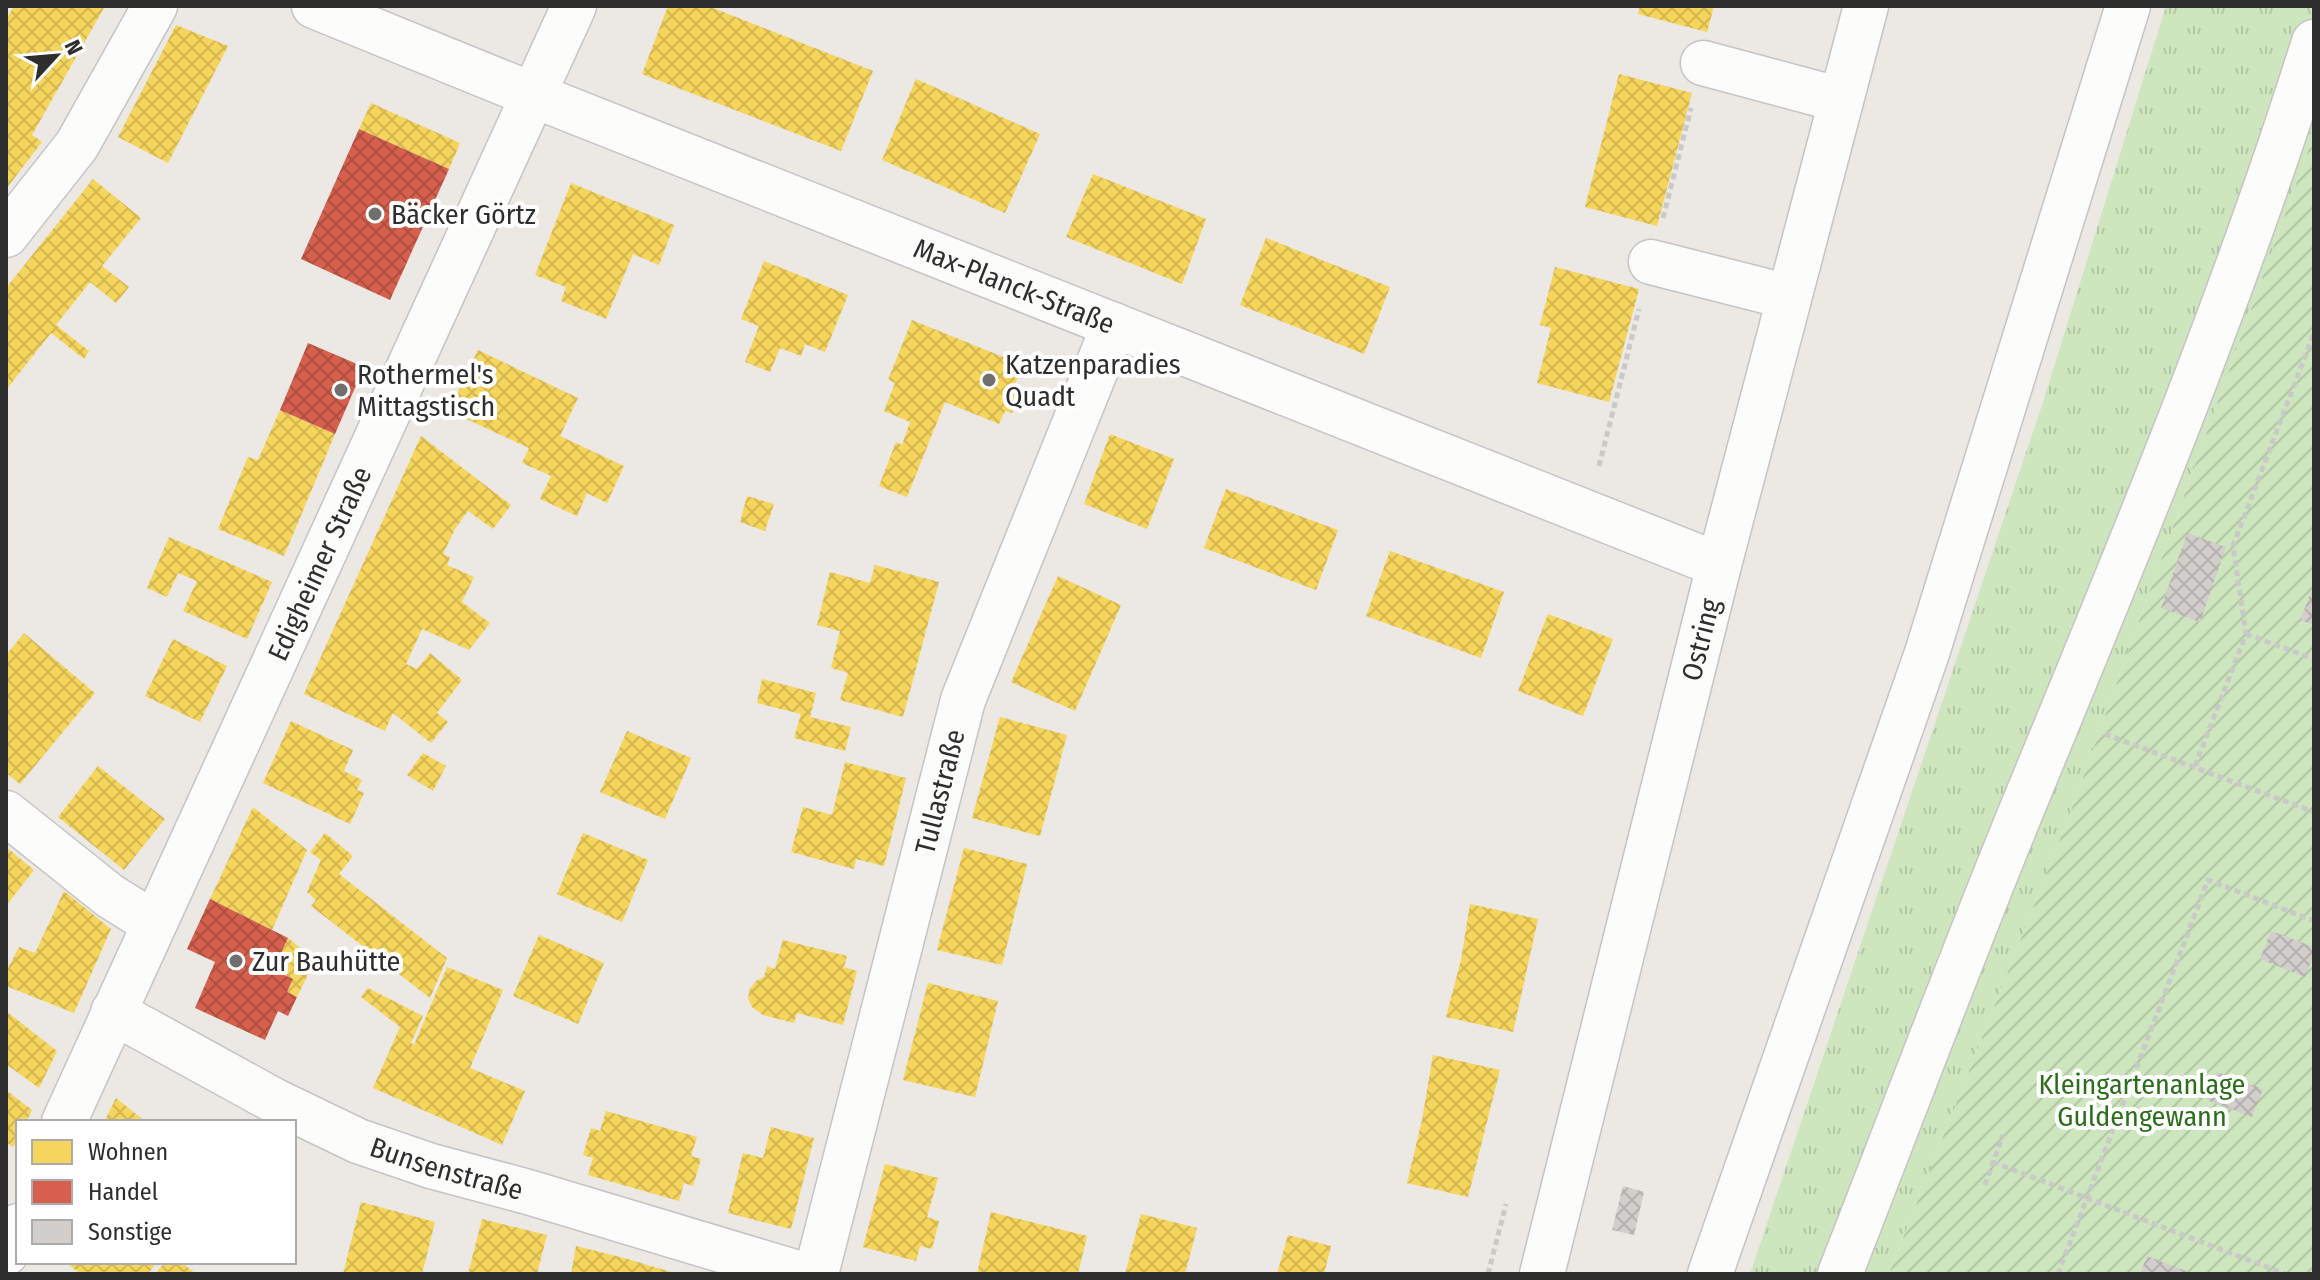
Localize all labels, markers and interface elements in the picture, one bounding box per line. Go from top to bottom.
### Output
north arrow [16,16,96,96]
text: N [59,36,89,59]
place label: Bäcker Görtz [391,198,536,231]
marker: Bäcker Görtz [366,205,384,223]
street label: Max-Planck-Straße [909,232,1119,341]
place label: Katzenparadies Quadt [1005,348,1181,413]
place label: Rothermel's Mittagstisch [357,358,495,423]
marker: Katzenparadies Quadt [980,371,998,389]
marker: Rothermel's Mittagstisch [332,381,350,399]
street label: Edigheimer Straße [261,461,378,666]
street label: Ostring [1675,594,1727,684]
street label: Tullastraße [908,726,972,857]
place label: Zur Bauhütte [252,945,400,978]
marker: Zur Bauhütte [227,952,245,970]
park label: Kleingartenanlage Guldengewann [2039,1068,2245,1133]
legend [16,1120,296,1264]
street label: Bunsenstraße [366,1130,527,1207]
text: Wohnen [88,1138,168,1166]
text: Handel [88,1178,158,1206]
text: Sonstige [88,1218,172,1246]

